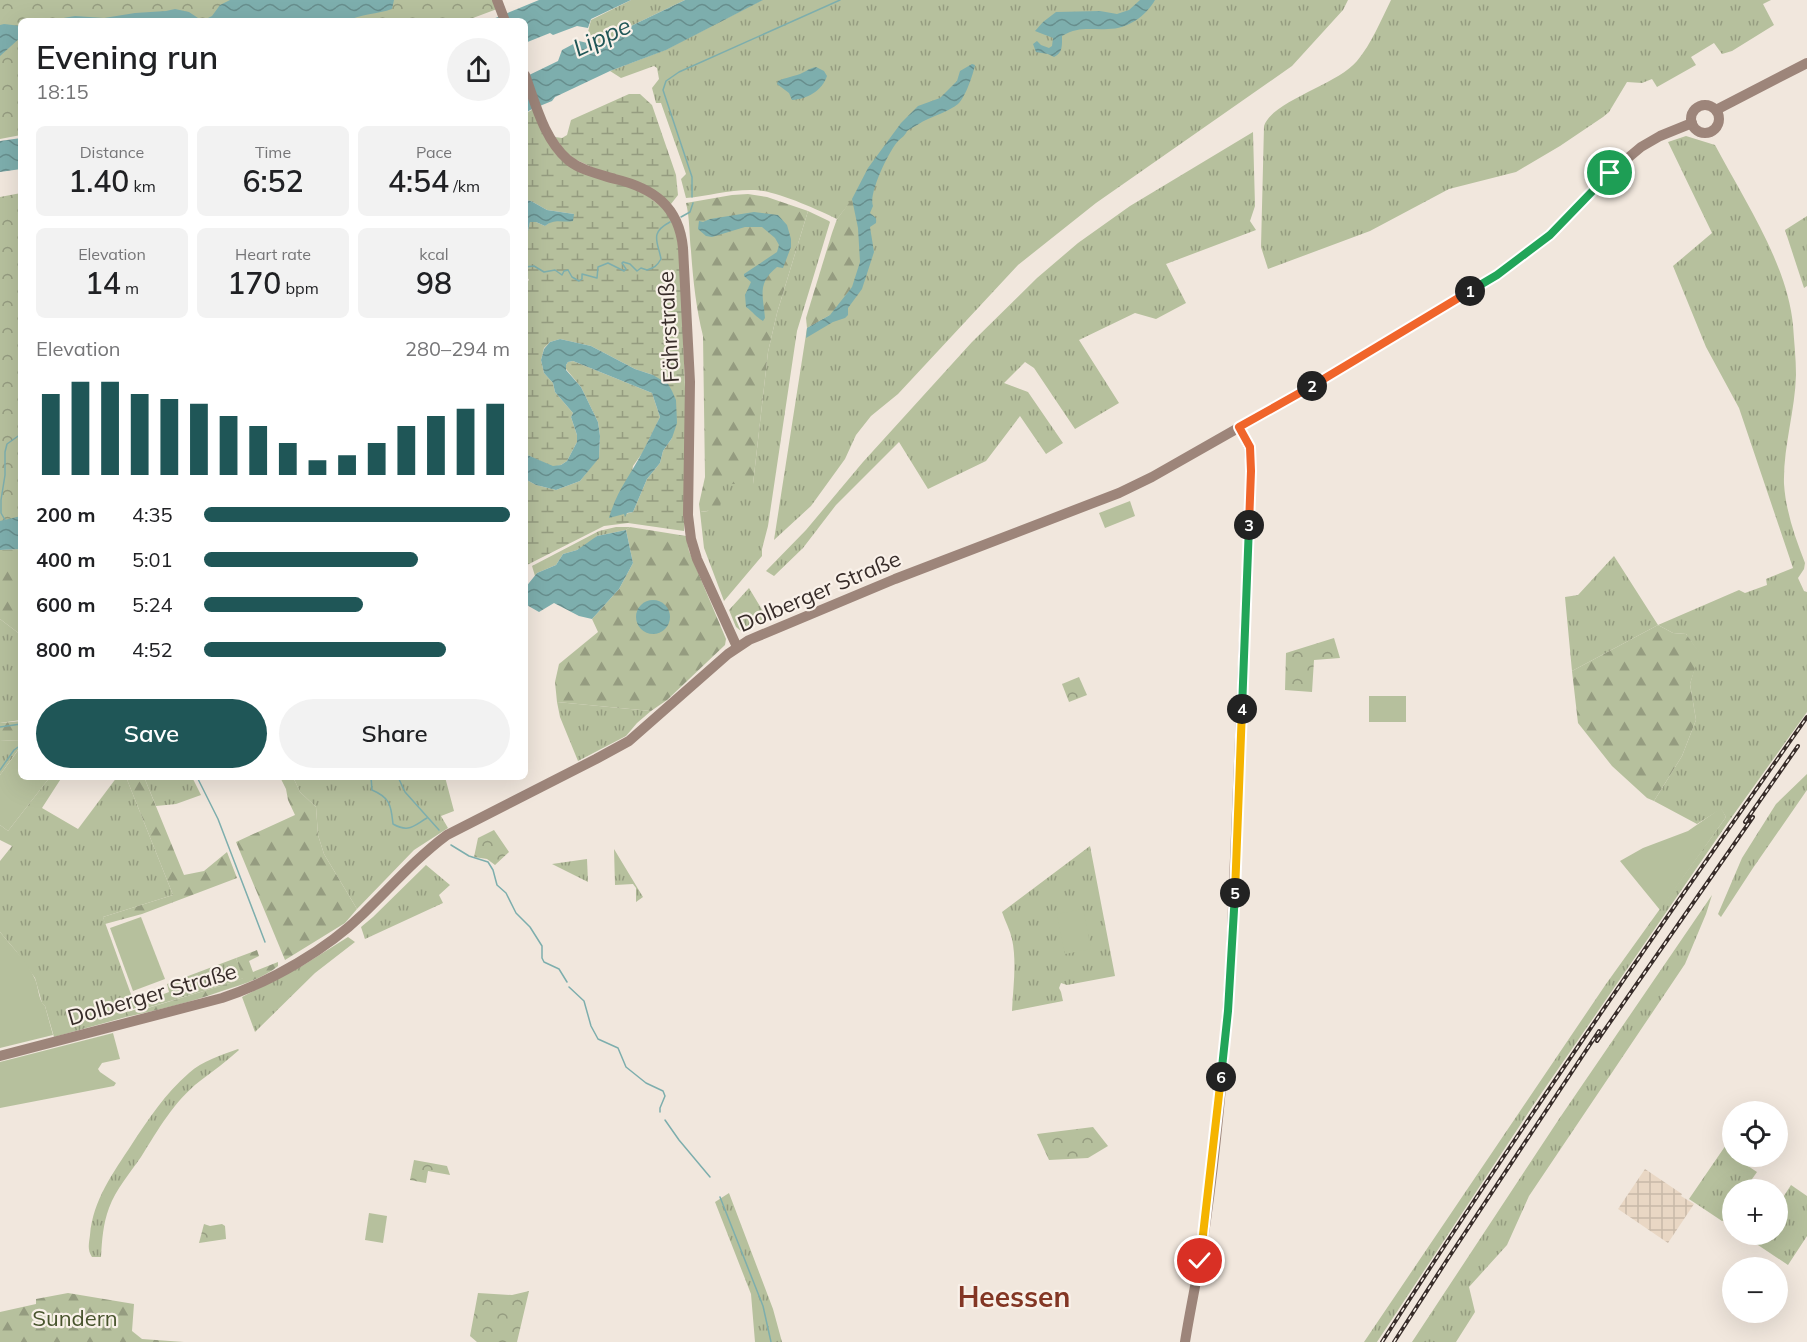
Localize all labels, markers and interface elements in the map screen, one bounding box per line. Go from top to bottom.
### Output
water label: Lippe [568,10,635,63]
text: Evening run [36,36,218,77]
button: share [447,38,510,101]
text: 18:15 [36,79,89,104]
text: Distance [80,142,144,162]
text: Time [255,142,291,162]
text: Pace [416,142,452,162]
pin [1584,147,1635,198]
icon: arrive [1593,156,1626,189]
text: 1.40 [68,162,129,200]
text: 6:52 [242,162,304,200]
text: 4:54 [388,162,449,200]
text: km [129,176,156,196]
text: /km [449,176,480,196]
text: Elevation [78,244,146,264]
text: Heart rate [235,244,311,264]
text: kcal [419,244,449,264]
text: 14 [85,264,121,302]
text: 170 [227,264,281,302]
text: 98 [416,264,452,302]
street label: Fährstraße [651,270,685,384]
pin: 1 [1455,276,1485,306]
text: m [121,278,139,298]
text: bpm [281,278,319,298]
text: 1 [1465,281,1475,301]
text: Elevation [36,336,121,361]
text: 280–294 m [405,336,510,361]
pin: 2 [1297,371,1327,401]
text: 2 [1307,376,1317,396]
text: 200 m [36,502,95,527]
text: 4:35 [132,502,173,527]
pin: 3 [1234,510,1264,540]
text: 3 [1244,515,1254,535]
street label: Dolberger Straße [733,544,905,638]
text: 400 m [36,547,95,572]
text: 5:01 [132,547,173,572]
text: 600 m [36,592,95,617]
text: 5:24 [132,592,173,617]
text: 800 m [36,637,95,662]
text: 4:52 [132,637,173,662]
pin: 4 [1227,694,1257,724]
button: Save [36,699,267,768]
button: Share [279,699,510,768]
text: 4 [1237,699,1247,719]
pin: 5 [1220,878,1250,908]
text: 5 [1230,883,1240,903]
street label: Dolberger Straße [64,956,240,1032]
pin: 6 [1206,1062,1236,1092]
text: 6 [1216,1067,1226,1087]
map controls [1722,1101,1788,1323]
button: locate [1722,1101,1788,1167]
button: + [1722,1179,1788,1245]
pin [1174,1235,1225,1286]
icon: check [1183,1244,1216,1277]
button: − [1722,1257,1788,1323]
district label: Heessen [958,1279,1070,1314]
park label: Sundern [32,1304,118,1332]

